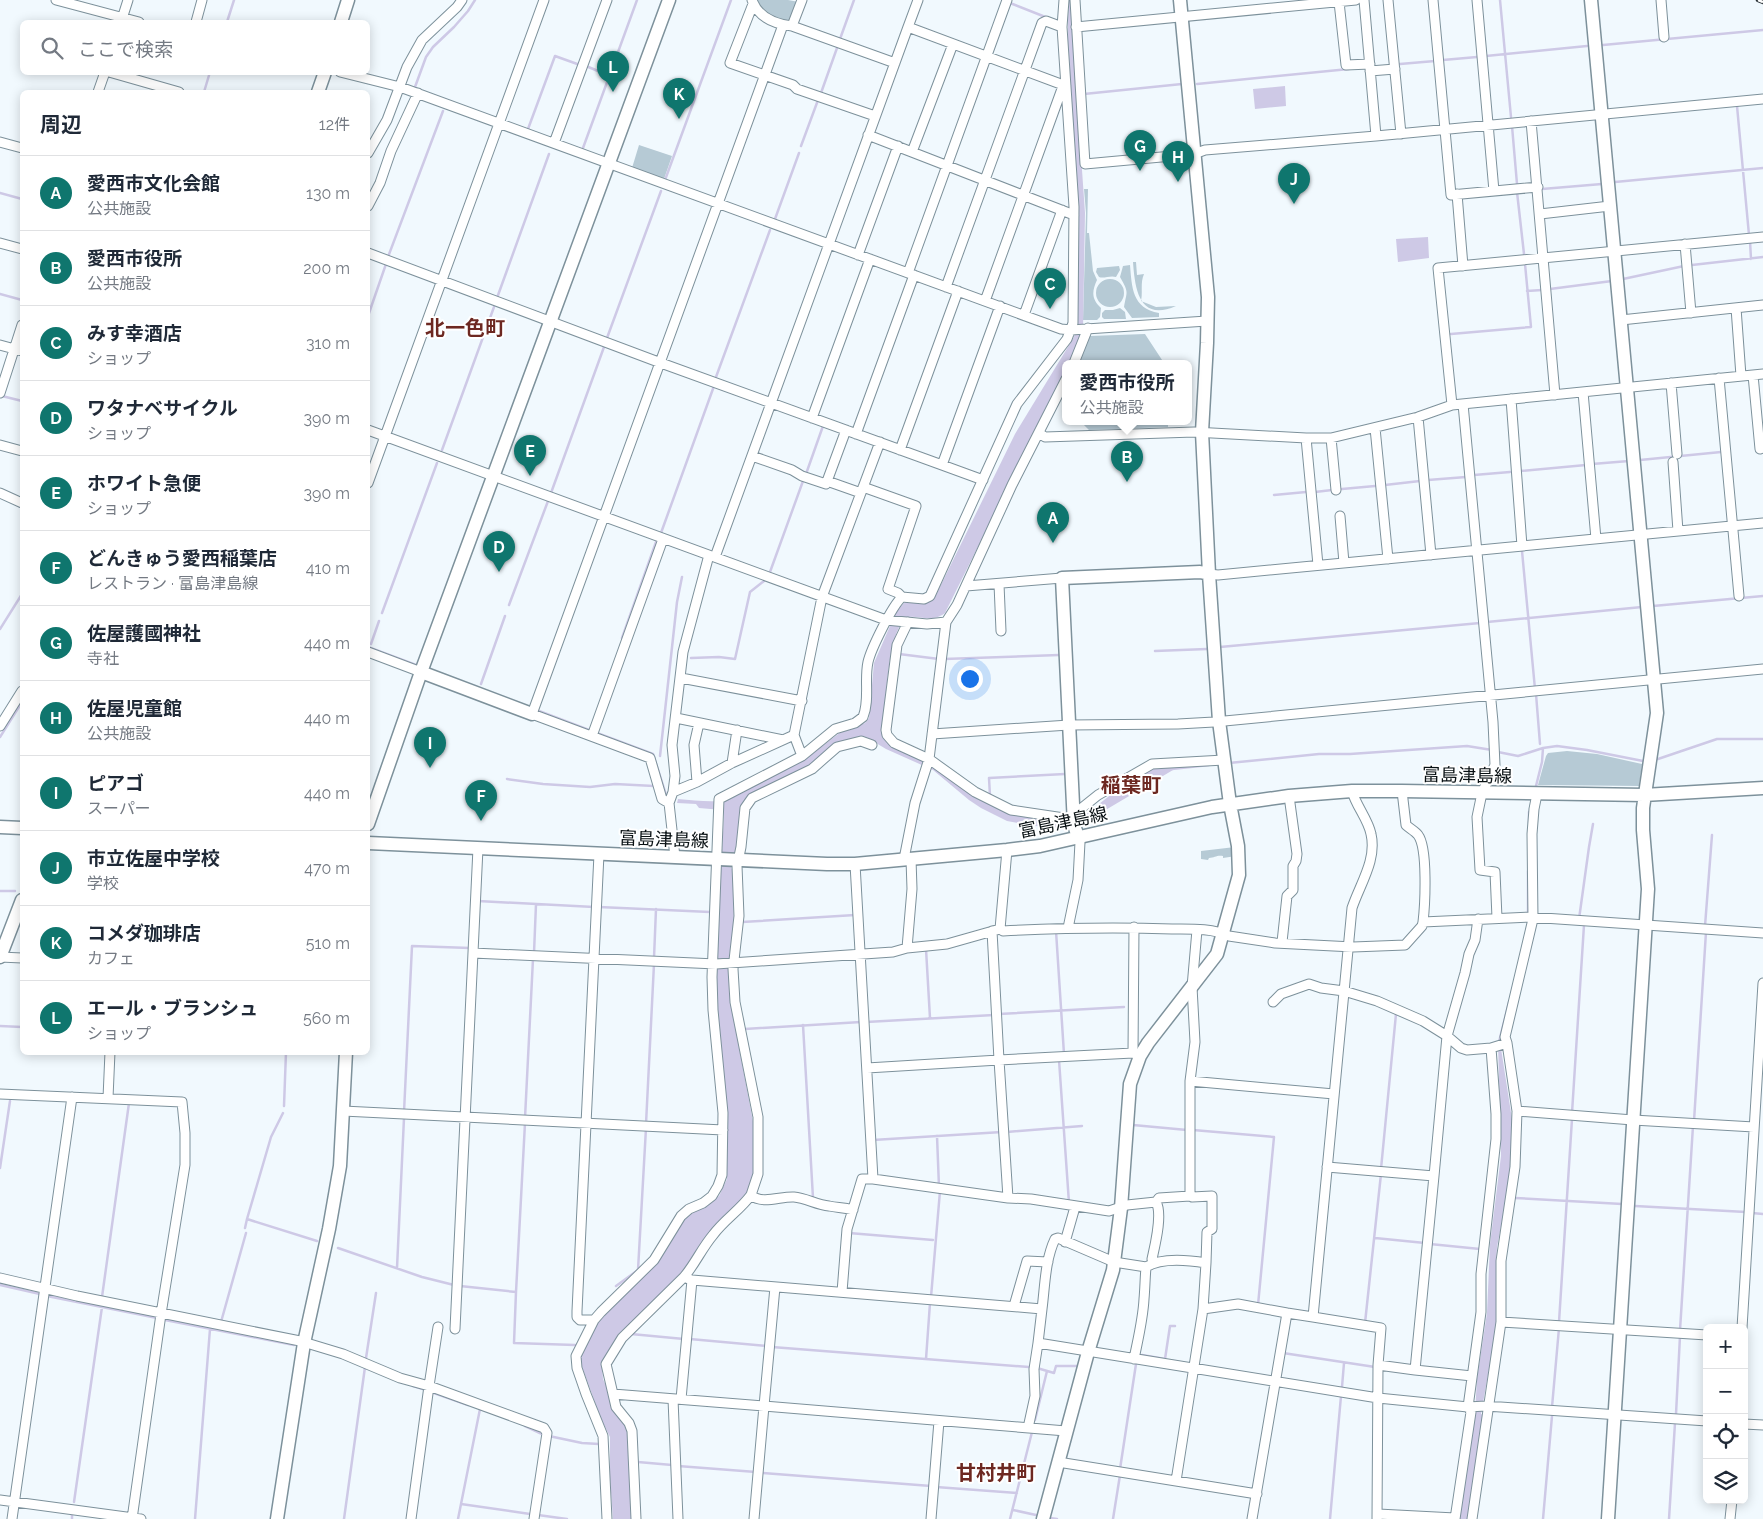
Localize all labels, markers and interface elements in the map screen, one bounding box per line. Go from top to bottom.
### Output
search box [20,20,370,75]
icon: search [38,34,66,62]
text: ここで検索 [78,38,173,60]
pin: L [597,51,629,92]
pin: K [663,78,695,119]
text: 周辺 [40,112,82,137]
text: 12件 [319,115,350,134]
pin: G [1124,130,1156,171]
pin: H [1162,141,1194,182]
pin: J [1278,163,1310,204]
text: 愛西市文化会館 [87,172,220,194]
text: A [51,184,61,203]
text: 130 m [306,184,350,203]
text: 公共施設 [87,199,151,218]
text: 愛西市役所 [87,247,182,269]
text: B [51,259,61,278]
text: 200 m [303,259,350,278]
pin: C [1034,268,1066,309]
text: 公共施設 [87,274,151,293]
district label: 北一色町 [425,316,505,340]
text: みす幸酒店 [87,322,182,344]
text: C [51,334,61,353]
text: 310 m [306,334,350,353]
text: ショップ [87,349,151,368]
popup [1062,360,1192,425]
text: 愛西市役所 [1079,371,1175,393]
text: ワタナベサイクル [87,397,238,419]
text: 公共施設 [1079,398,1144,417]
text: D [50,409,62,428]
text: 390 m [304,409,350,428]
text: ショップ [87,424,151,443]
pin: E [514,435,546,476]
pin: B [1111,441,1143,482]
text: ホワイト急便 [87,472,201,494]
text: E [51,484,61,503]
text: 390 m [304,484,350,503]
text: ショップ [87,499,151,518]
pin: A [1037,502,1069,543]
pin: D [483,531,515,572]
text: どんきゅう愛西稲葉店 [87,547,277,569]
text: F [51,559,61,578]
text: 410 m [306,559,350,578]
text: レストラン · 富島津島線 [87,574,258,593]
text: 佐屋護國神社 [87,622,201,644]
text: G [50,634,62,653]
text: 440 m [304,634,350,653]
text: 寺社 [87,649,119,668]
your location [957,666,983,692]
text: 佐屋児童館 [87,697,182,719]
text: H [50,709,62,728]
text: 440 m [304,709,350,728]
text: 公共施設 [87,724,151,743]
pin: I [414,727,446,768]
street label: 富島津島線 [1422,764,1512,786]
text: ピアゴ [87,772,144,794]
district label: 稲葉町 [1101,773,1161,797]
pin: F [465,780,497,821]
text: I [54,784,58,803]
text: 440 m [304,784,350,803]
text: スーパー [87,799,151,818]
street label: 富島津島線 [1017,802,1109,842]
street label: 富島津島線 [619,827,709,851]
text: 市立佐屋中学校 [87,847,220,869]
text: J [52,859,60,878]
text: 470 m [304,859,350,878]
text: 学校 [87,874,119,893]
text: コメダ珈琲店 [87,922,201,944]
text: K [51,934,61,953]
text: 510 m [306,934,350,953]
text: カフェ [87,949,135,968]
text: エール・ブランシュ [87,997,258,1019]
text: L [51,1009,61,1028]
text: 560 m [303,1009,350,1028]
text: ショップ [87,1024,151,1043]
map controls [1703,1324,1748,1504]
button: + [1703,1324,1748,1369]
button: − [1703,1369,1748,1414]
button: locate [1703,1414,1748,1459]
button: layers [1703,1459,1748,1504]
district label: 甘村井町 [956,1461,1036,1485]

